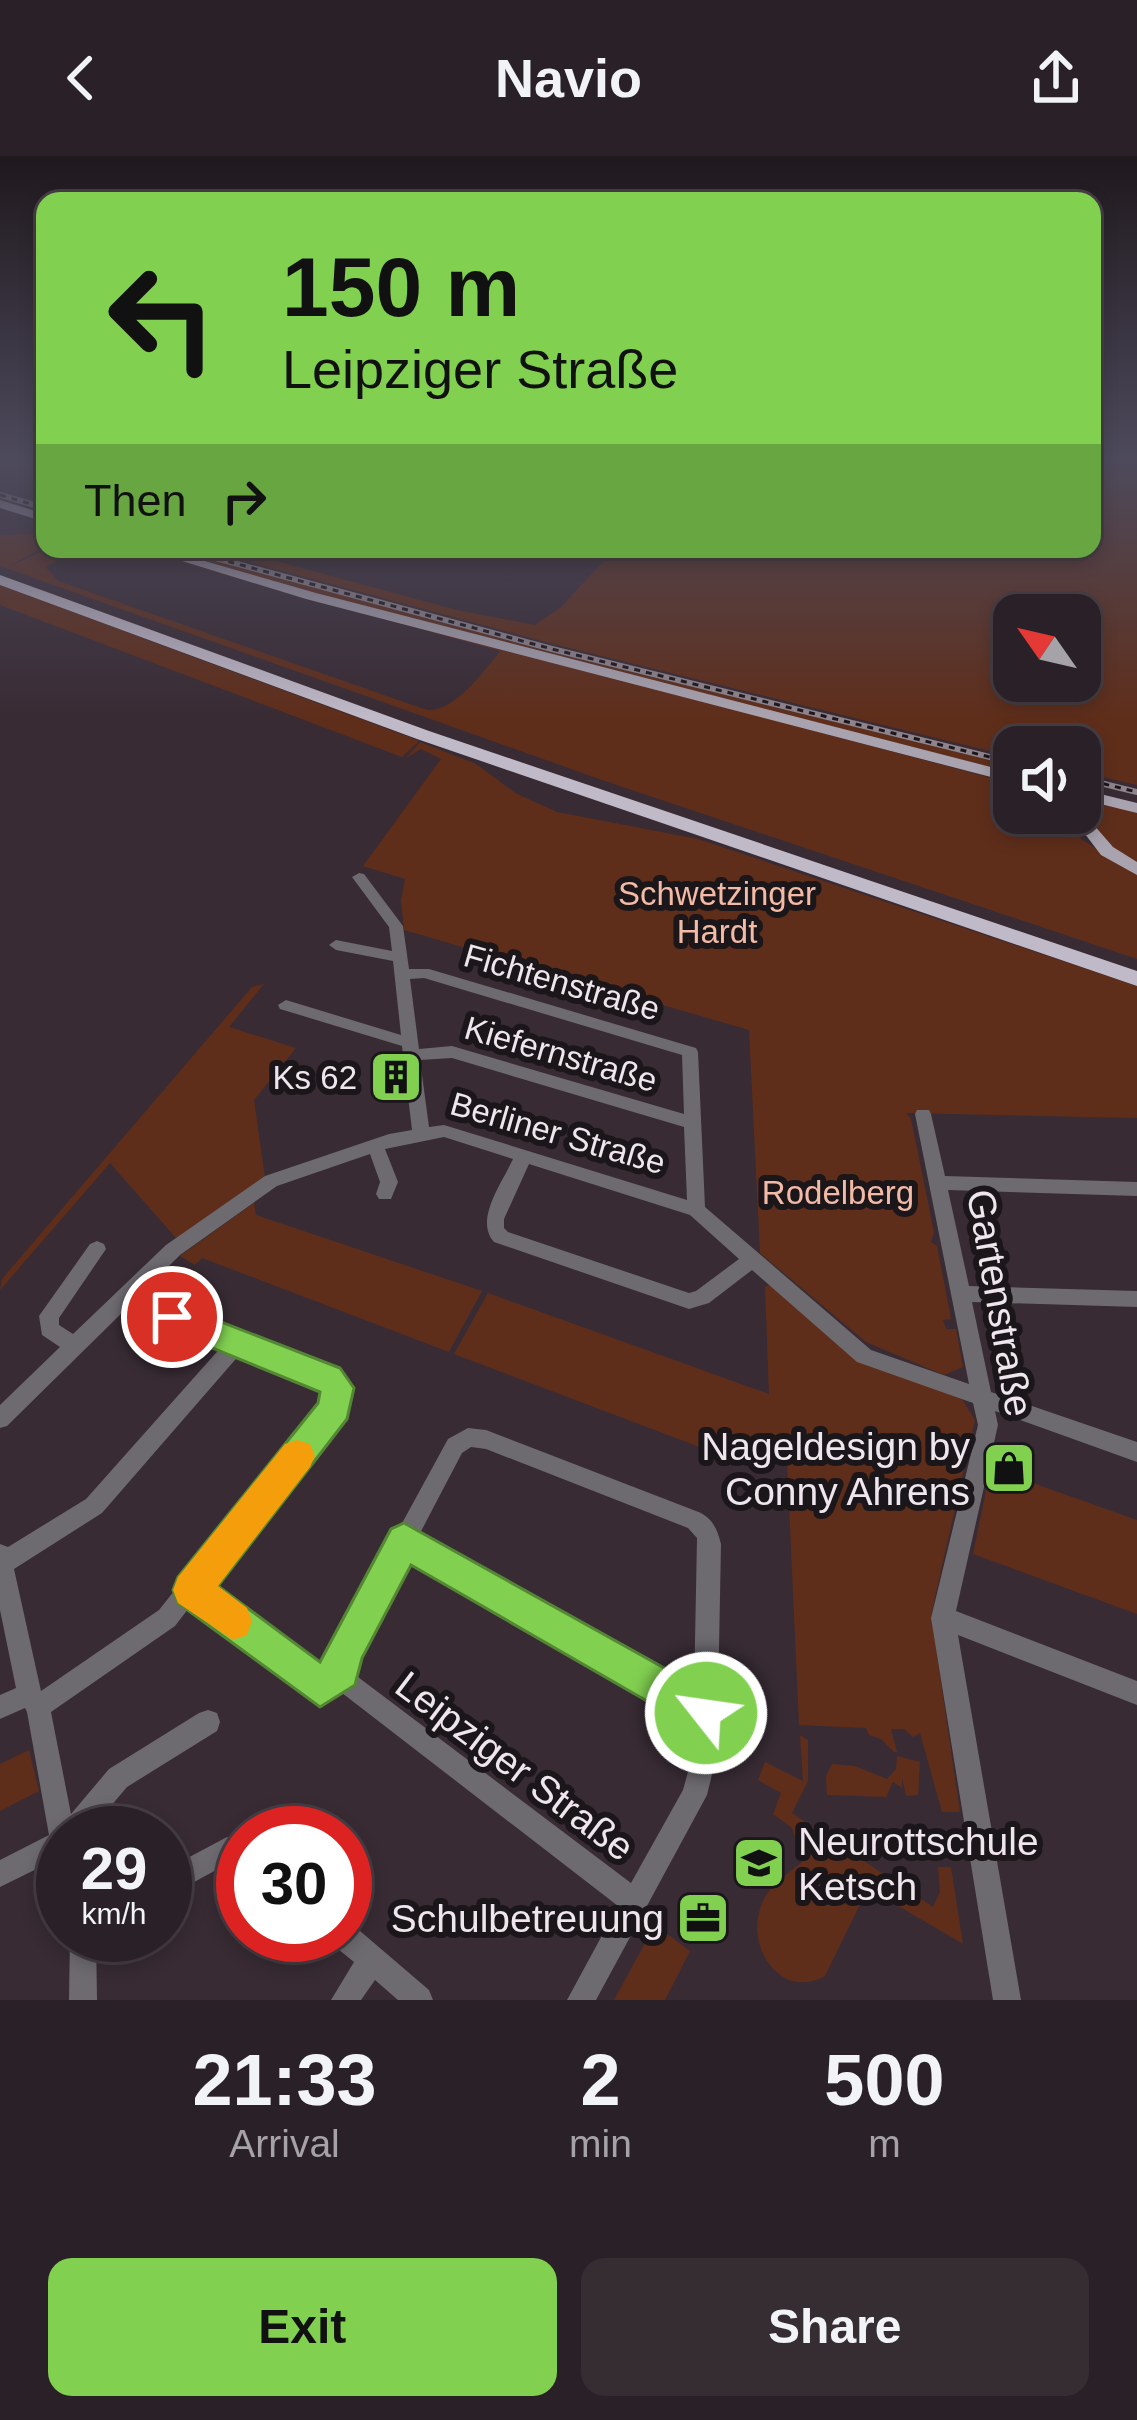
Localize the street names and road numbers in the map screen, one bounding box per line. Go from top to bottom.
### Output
street label: Fichtenstraße [460,936,664,1028]
street label: Kiefernstraße [461,1009,661,1099]
street label: Berliner Straße [446,1085,670,1181]
street label: Gartenstraße [959,1186,1041,1420]
street label: Leipziger Straße [388,1663,642,1869]

